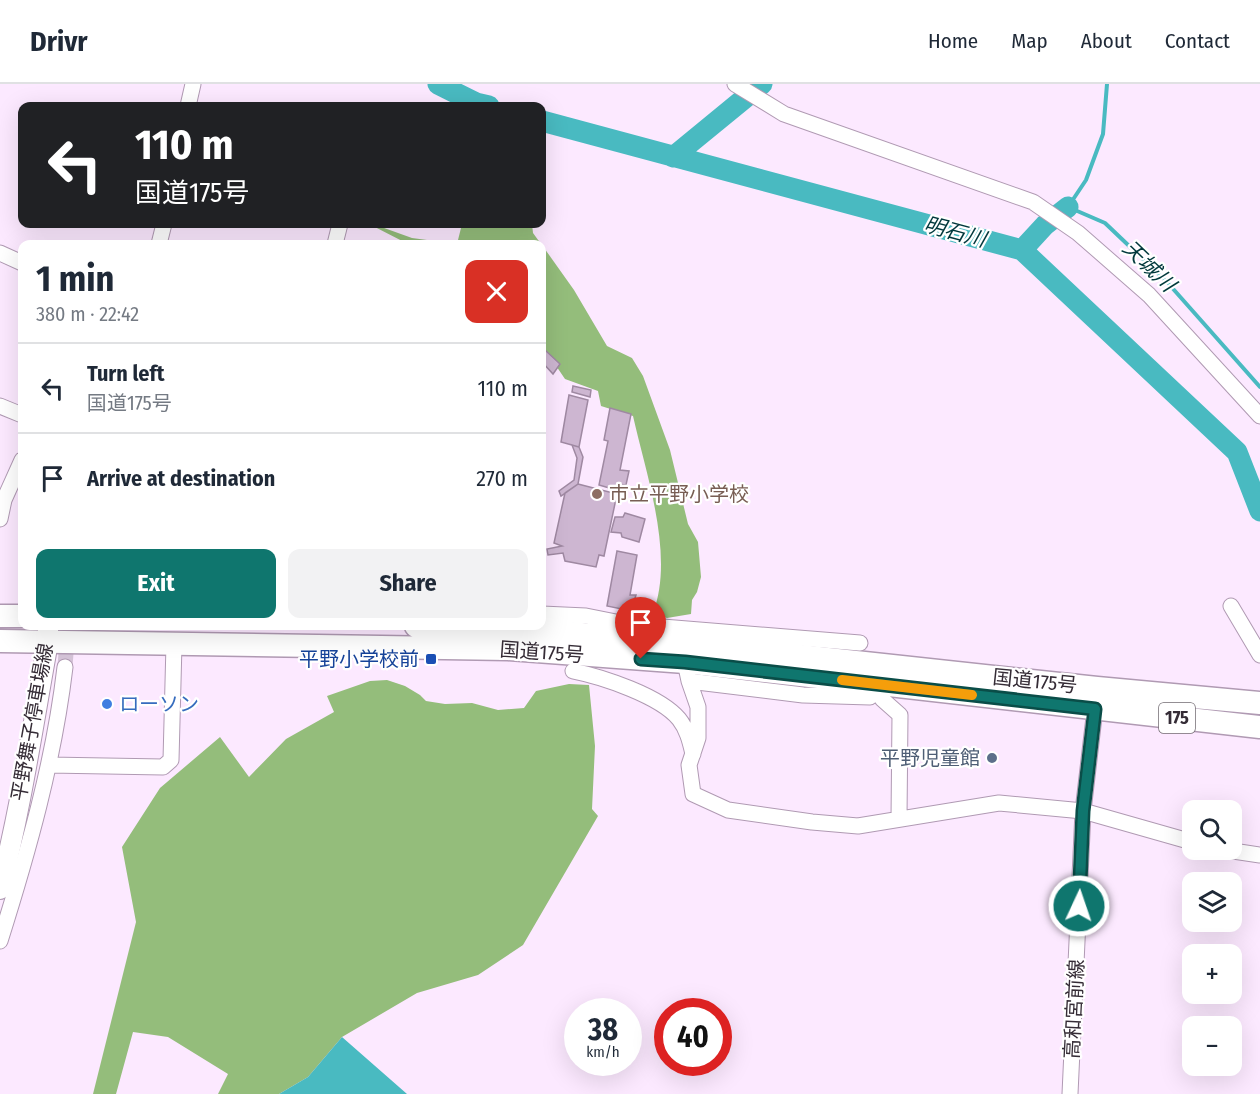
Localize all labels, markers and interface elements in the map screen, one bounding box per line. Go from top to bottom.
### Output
text: Drivr [30,25,88,58]
text: Home [928,28,978,54]
text: Map [1011,28,1048,54]
text: About [1081,28,1132,54]
text: Contact [1165,28,1230,54]
text: 110 m [135,120,234,170]
icon: left [36,126,114,204]
text: 国道175号 [135,177,249,209]
water label: 明石川 [921,211,991,253]
water label: 天城川 [1117,235,1182,299]
text: 1 min [36,257,114,301]
button: close [465,260,528,323]
text: 380 m · 22:42 [36,302,139,326]
text: Turn left [87,360,165,387]
icon: left [36,372,69,405]
text: 110 m [478,375,528,402]
text: 国道175号 [87,391,172,415]
icon: arrive [36,462,69,495]
text: Arrive at destination [87,465,275,492]
text: 270 m [476,465,528,492]
place label: 市立平野小学校 [609,482,749,506]
marker: 市立平野小学校 [590,487,604,501]
button: Exit [36,549,276,618]
button: Share [288,549,528,618]
pin [615,597,666,659]
icon: arrive [624,606,657,639]
street label: 国道175号 [499,637,585,667]
street label: 平野舞子停車場線 [6,641,58,803]
place label: 平野小学校前 [299,647,419,671]
marker: 平野小学校前 [424,652,438,666]
street label: 国道175号 [992,665,1078,697]
place label: ローソン [119,692,199,716]
marker: ローソン [100,697,114,711]
road number: 175 [1159,703,1195,733]
place label: 平野児童館 [880,746,980,770]
marker: 平野児童館 [985,751,999,765]
map controls [1182,800,1242,1076]
button: search [1182,800,1242,860]
button: layers [1182,872,1242,932]
position arrow [1047,874,1111,938]
button: + [1182,944,1242,1004]
street label: 高和宮前線 [1059,958,1089,1060]
speed limit sign: 40 [654,998,732,1076]
text: 38 [588,1012,618,1048]
button: − [1182,1016,1242,1076]
text: km/h [586,1043,620,1061]

